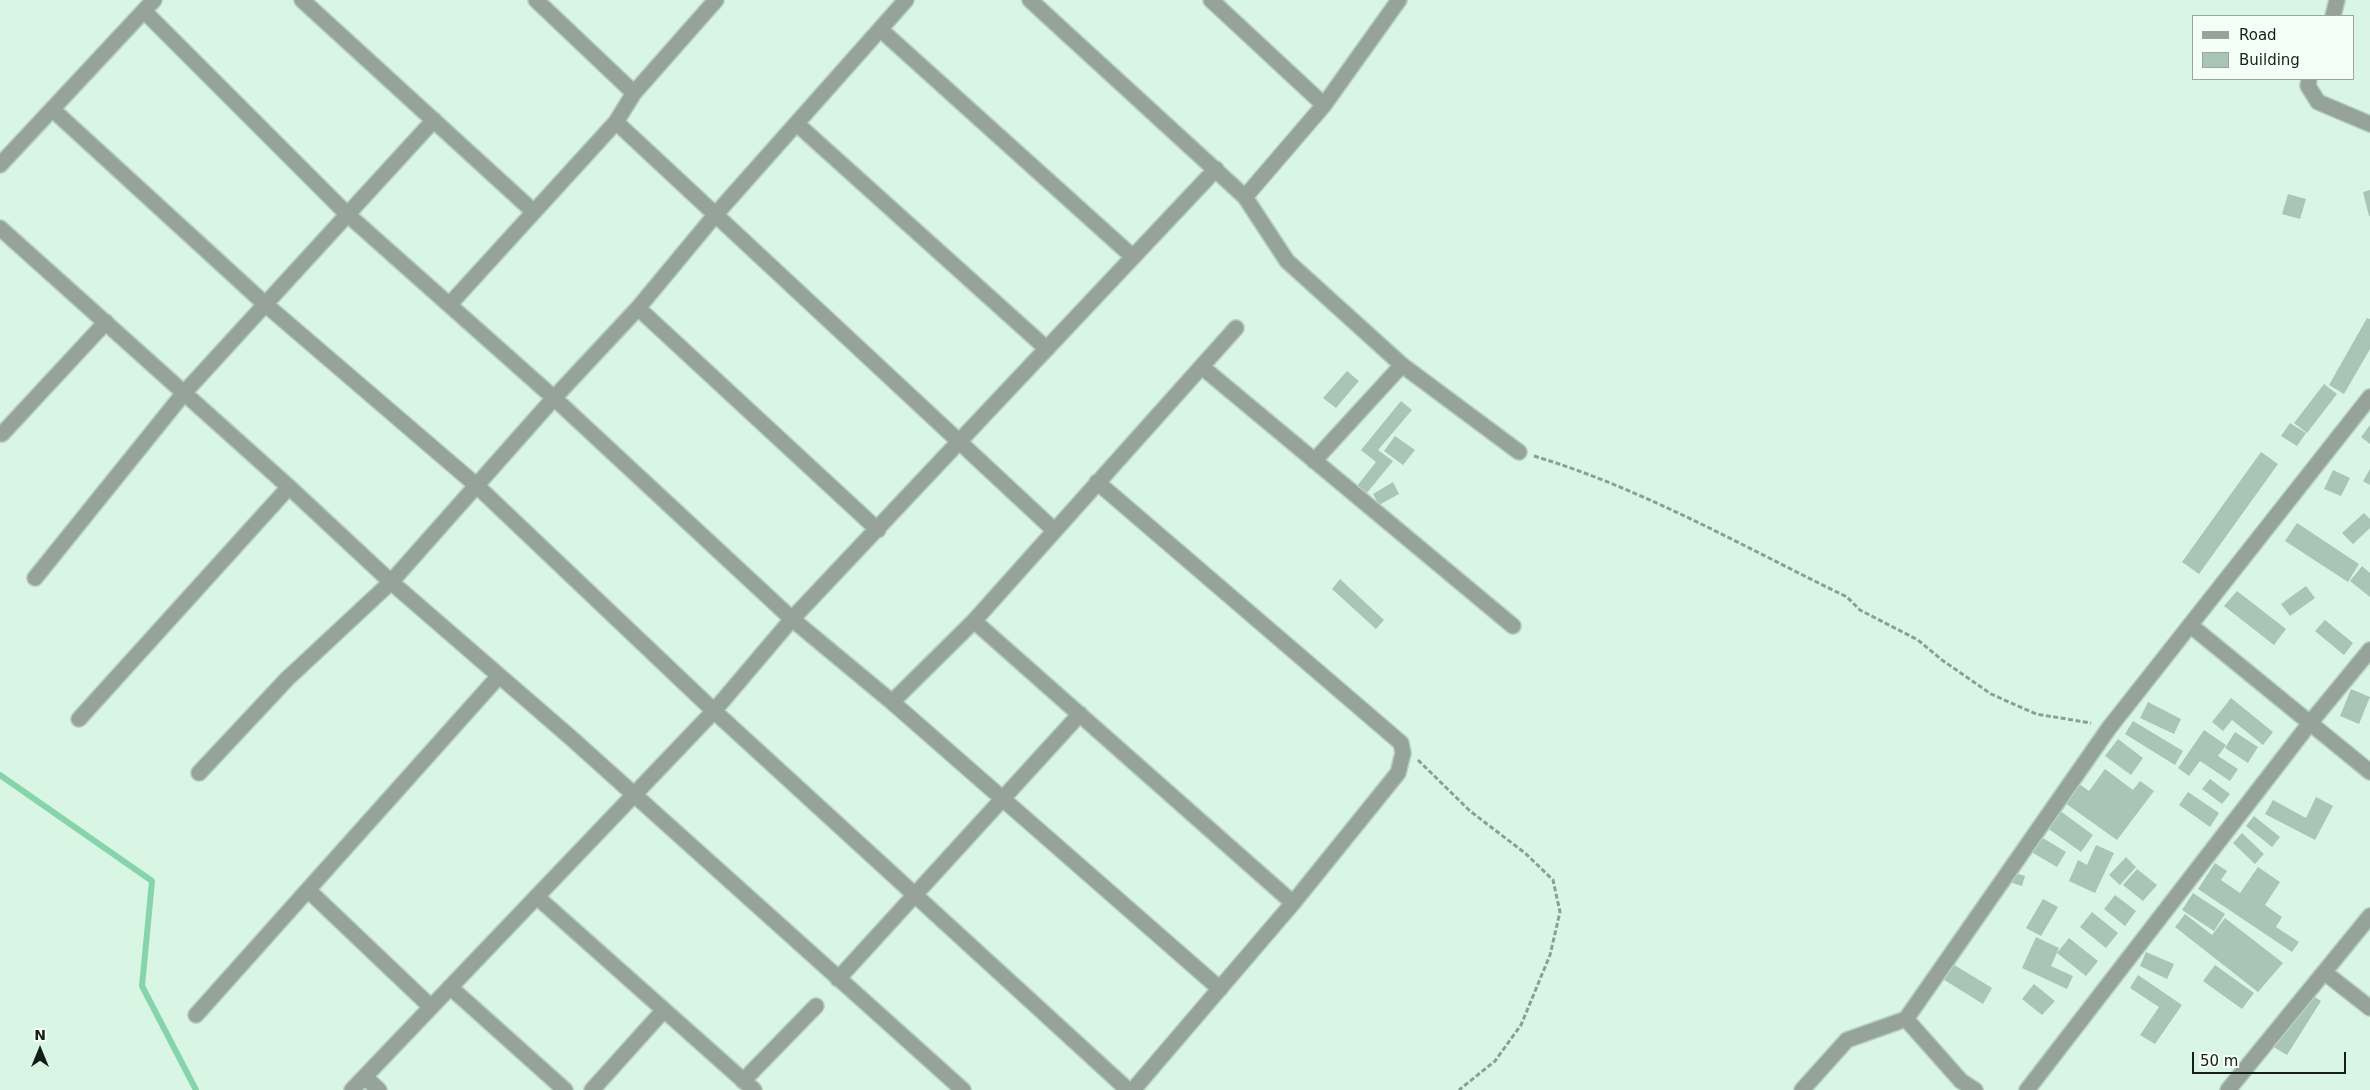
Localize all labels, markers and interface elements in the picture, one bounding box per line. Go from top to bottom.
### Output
legend [2192,15,2355,80]
text: Road [2239,26,2277,44]
text: Building [2239,51,2300,69]
north arrow [15,1025,65,1075]
text: N [34,1027,46,1043]
scale bar [2195,1042,2349,1074]
text: 50 m [2200,1052,2238,1070]

